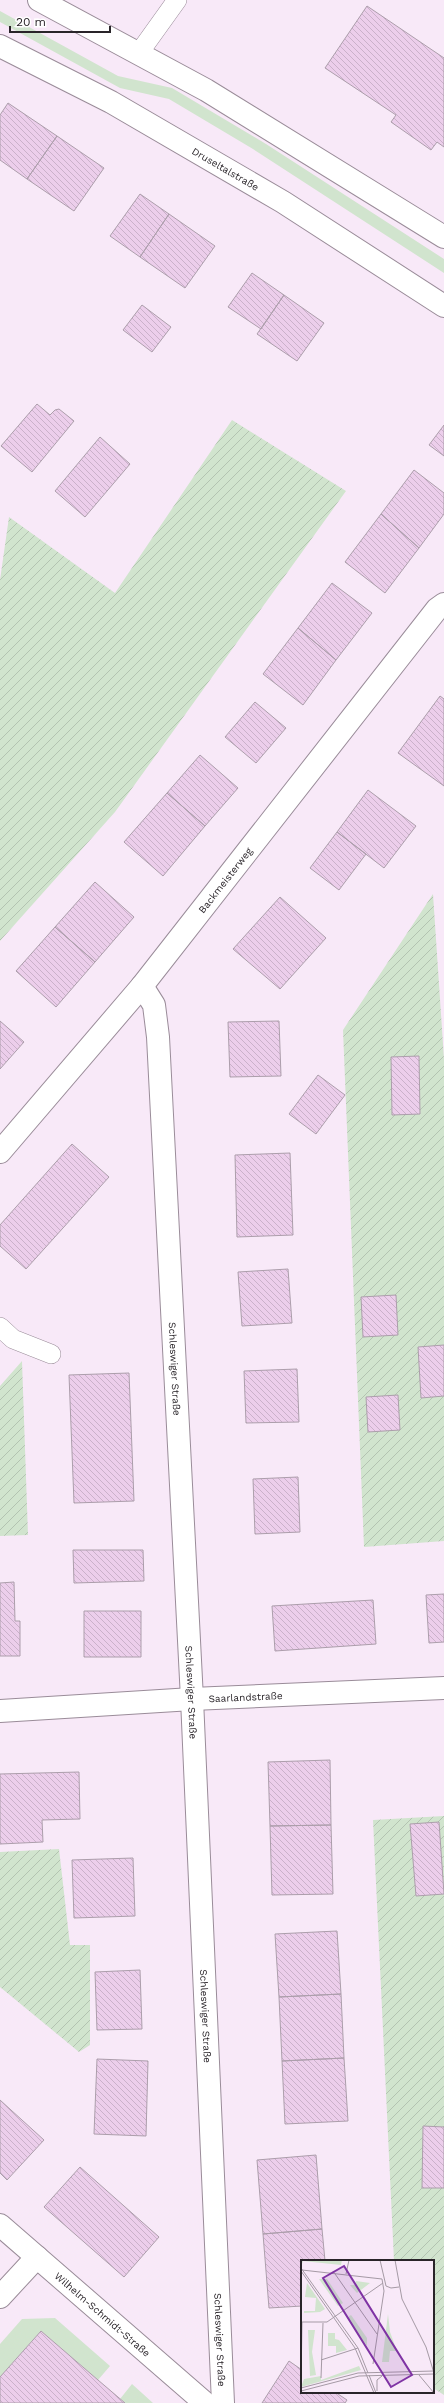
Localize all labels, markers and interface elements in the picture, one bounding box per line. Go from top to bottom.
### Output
scale bar [10,8,110,34]
text: 20 m [16,15,46,29]
street label: Druseltalstraße [190,145,261,193]
street label: Backmeisterweg [196,845,255,915]
street label: Schleswiger Straße [167,1322,182,1416]
street label: Schleswiger Straße [183,1645,199,1740]
street label: Saarlandstraße [208,1690,283,1704]
street label: Schleswiger Straße [198,1969,213,2063]
inset map [301,2260,434,2393]
street label: Wilhelm-Schmidt-Straße [52,2270,152,2359]
street label: Schleswiger Straße [212,2293,227,2387]

